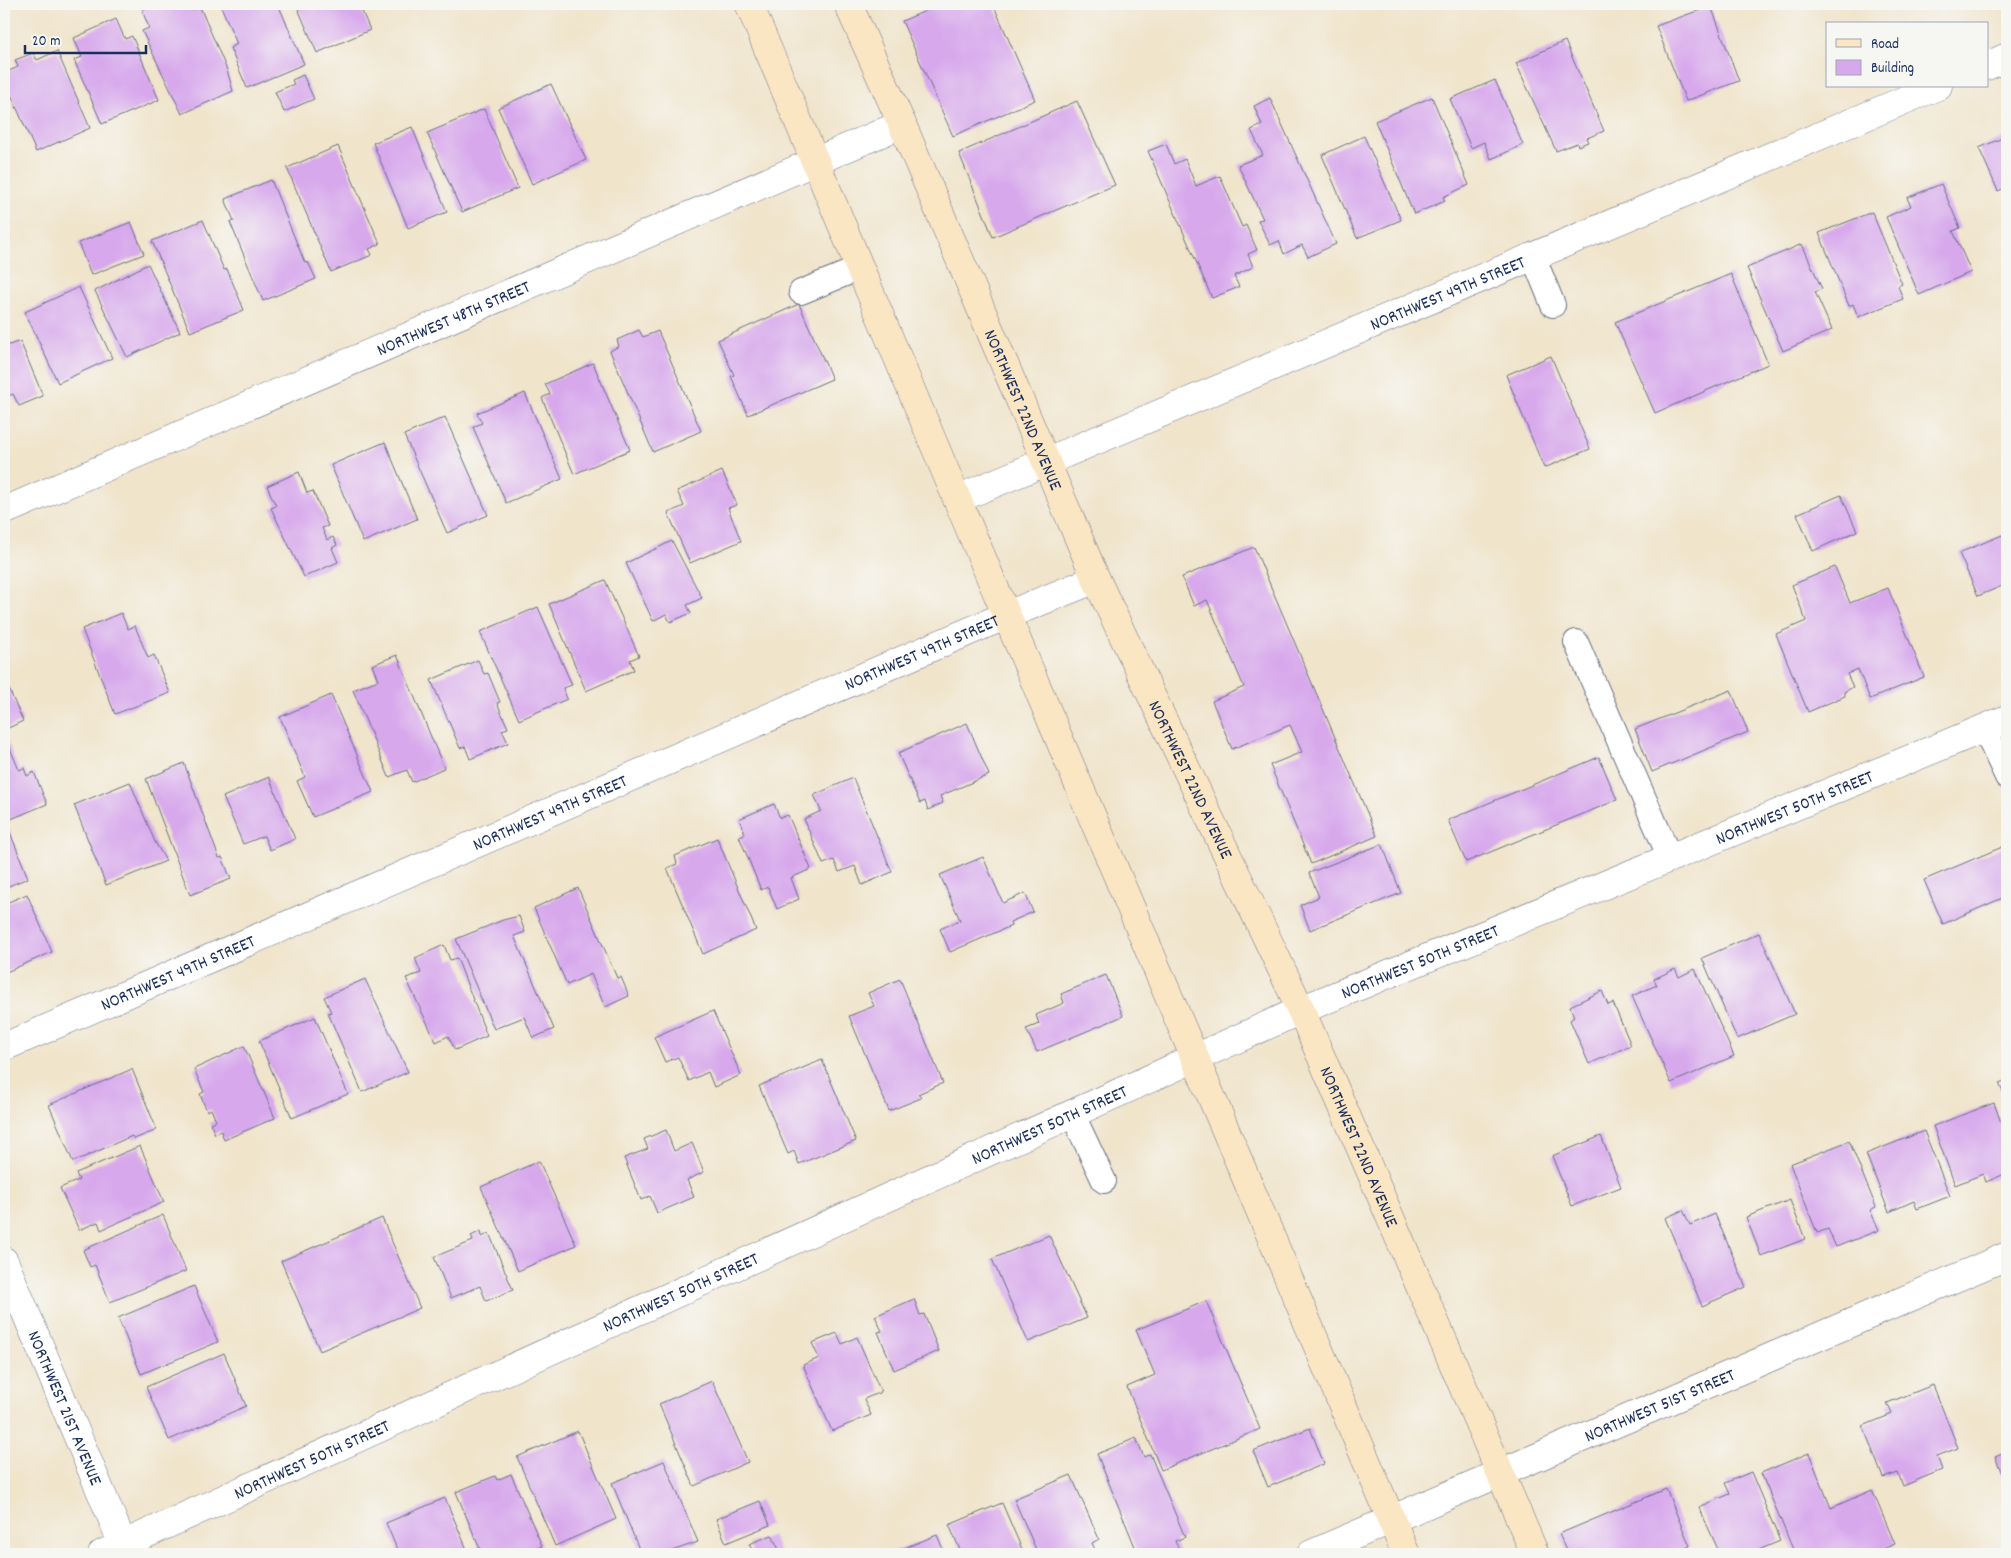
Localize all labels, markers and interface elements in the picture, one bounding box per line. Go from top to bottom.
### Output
scale bar [25,22,146,54]
legend [1826,22,1988,88]
text: 20 m [32,31,60,53]
text: Road [1871,34,1899,56]
text: Building [1871,58,1914,80]
street label: NORTHWEST 49TH STREET [1367,251,1530,339]
street label: NORTHWEST 48TH STREET [373,276,535,364]
street label: NORTHWEST 22ND AVENUE [976,326,1067,495]
street label: NORTHWEST 49TH STREET [841,610,1004,698]
street label: NORTHWEST 22ND AVENUE [1141,697,1237,864]
street label: NORTHWEST 50TH STREET [1712,765,1878,853]
street label: NORTHWEST 49TH STREET [469,770,632,859]
street label: NORTHWEST 50TH STREET [1338,920,1503,1007]
street label: NORTHWEST 49TH STREET [97,930,260,1019]
street label: NORTHWEST 22ND AVENUE [1312,1063,1403,1232]
street label: NORTHWEST 50TH STREET [968,1080,1132,1173]
street label: NORTHWEST 50TH STREET [599,1248,763,1340]
street label: NORTHWEST 21ST AVENUE [20,1327,107,1490]
street label: NORTHWEST 51ST STREET [1581,1364,1739,1450]
street label: NORTHWEST 50TH STREET [231,1415,394,1507]

